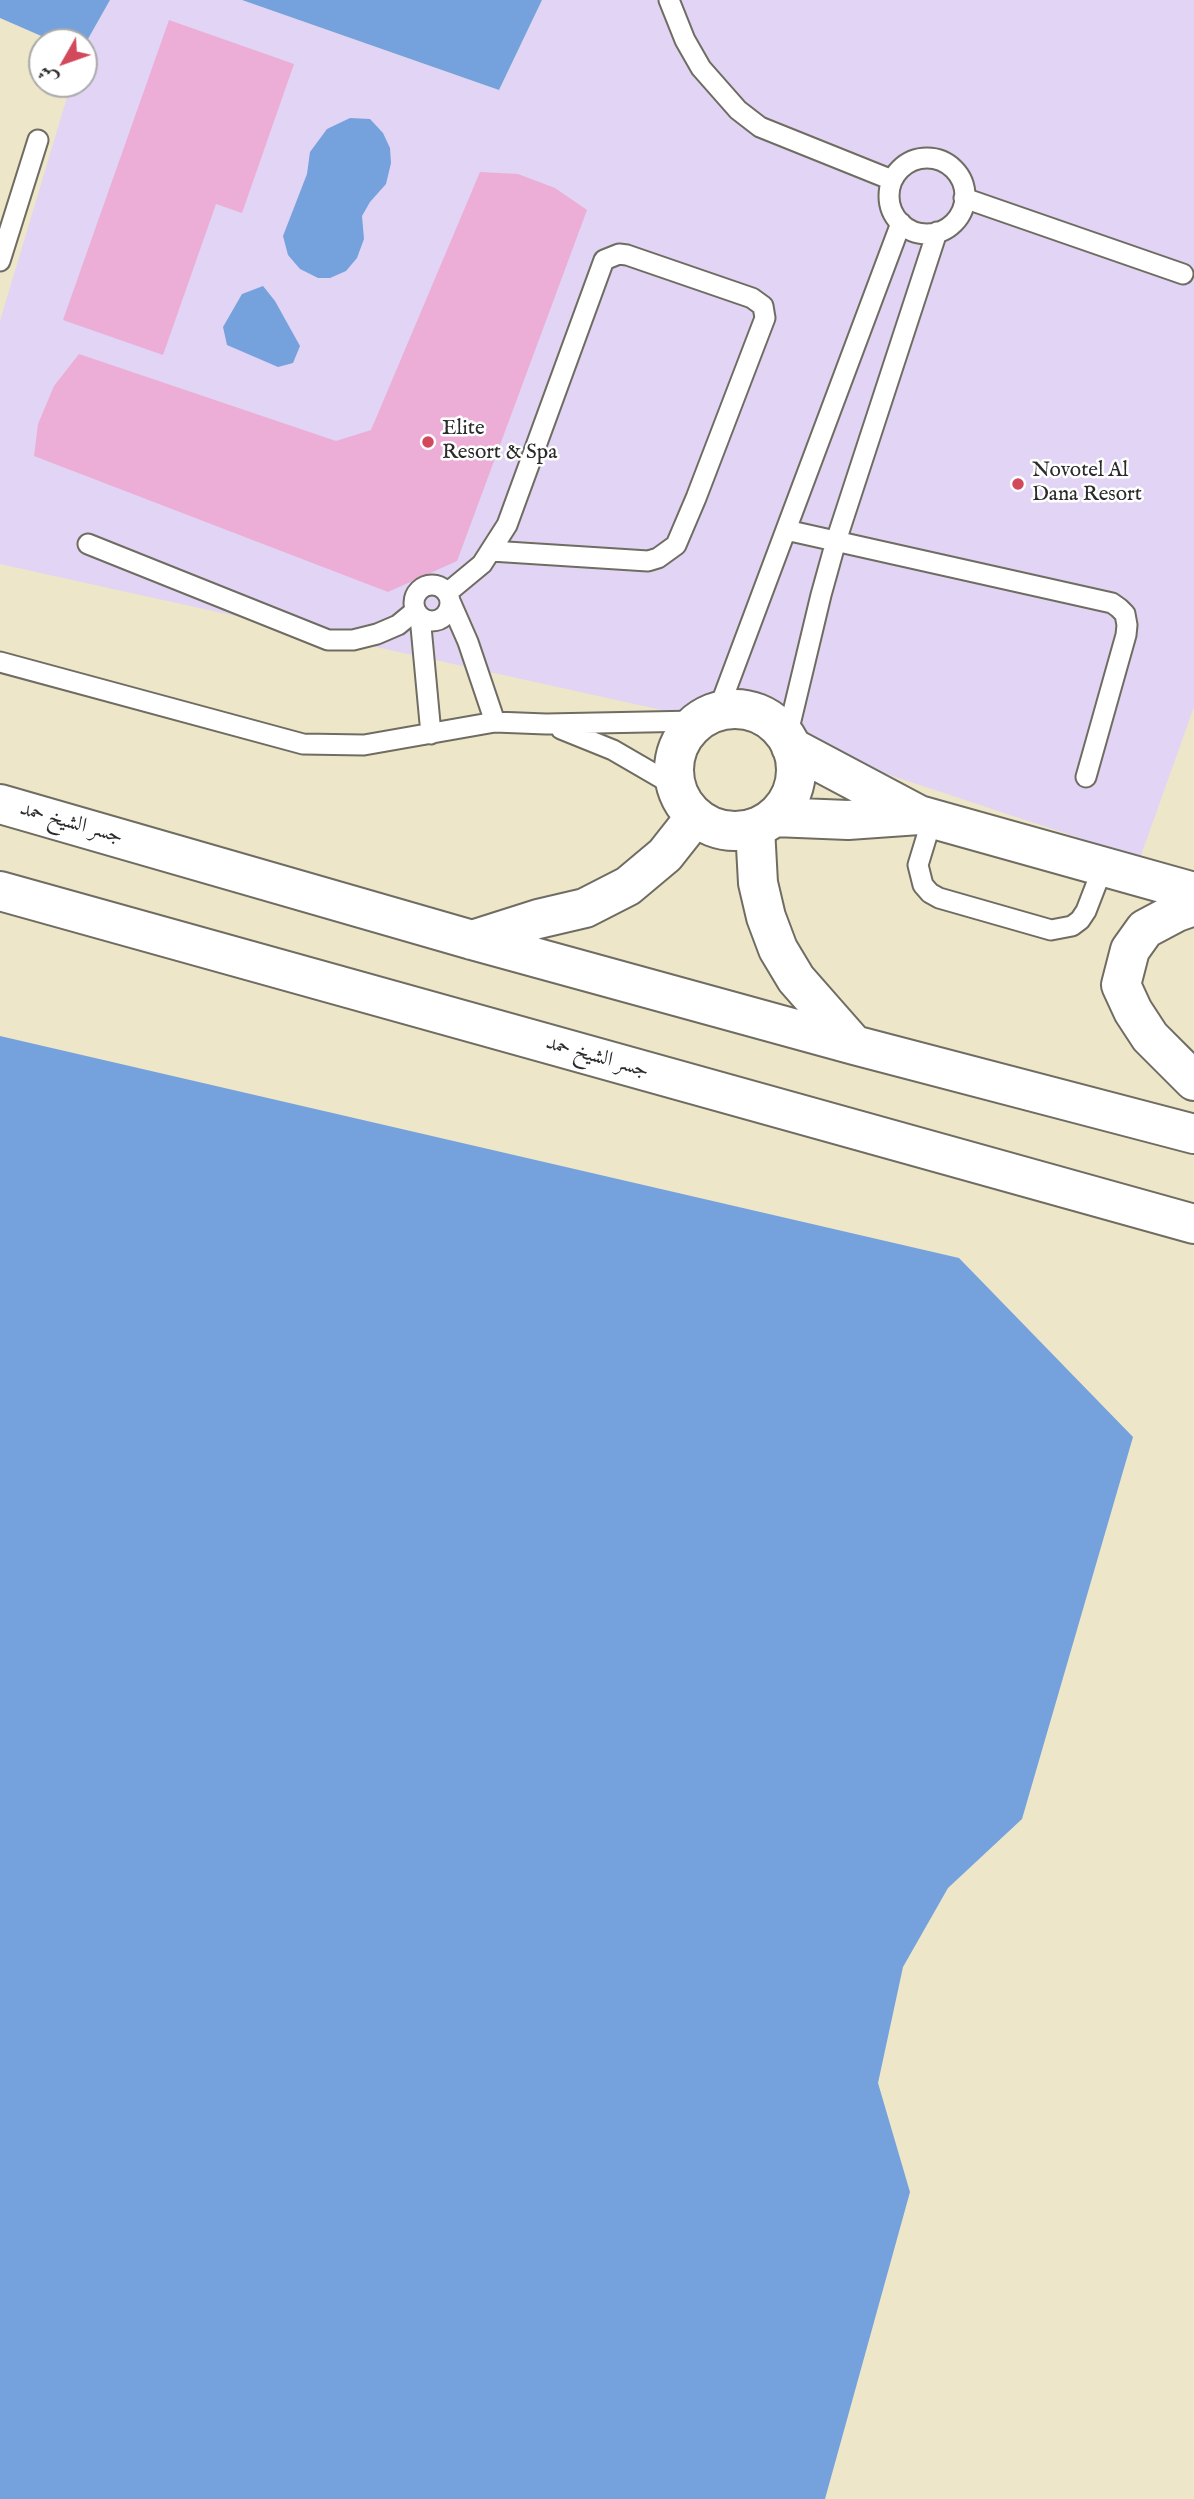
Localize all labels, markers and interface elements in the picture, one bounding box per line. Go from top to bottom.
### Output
north arrow [28,28,98,98]
text: ش [33,60,64,90]
place label: Elite Resort & Spa [442,417,557,467]
marker: Elite Resort & Spa [420,434,436,450]
place label: Novotel Al Dana Resort [1032,459,1142,509]
marker: Novotel Al Dana Resort [1010,476,1026,492]
street label: جسر الشيخ حمد [16,797,126,851]
street label: جسر الشيخ حمد [542,1031,652,1085]

